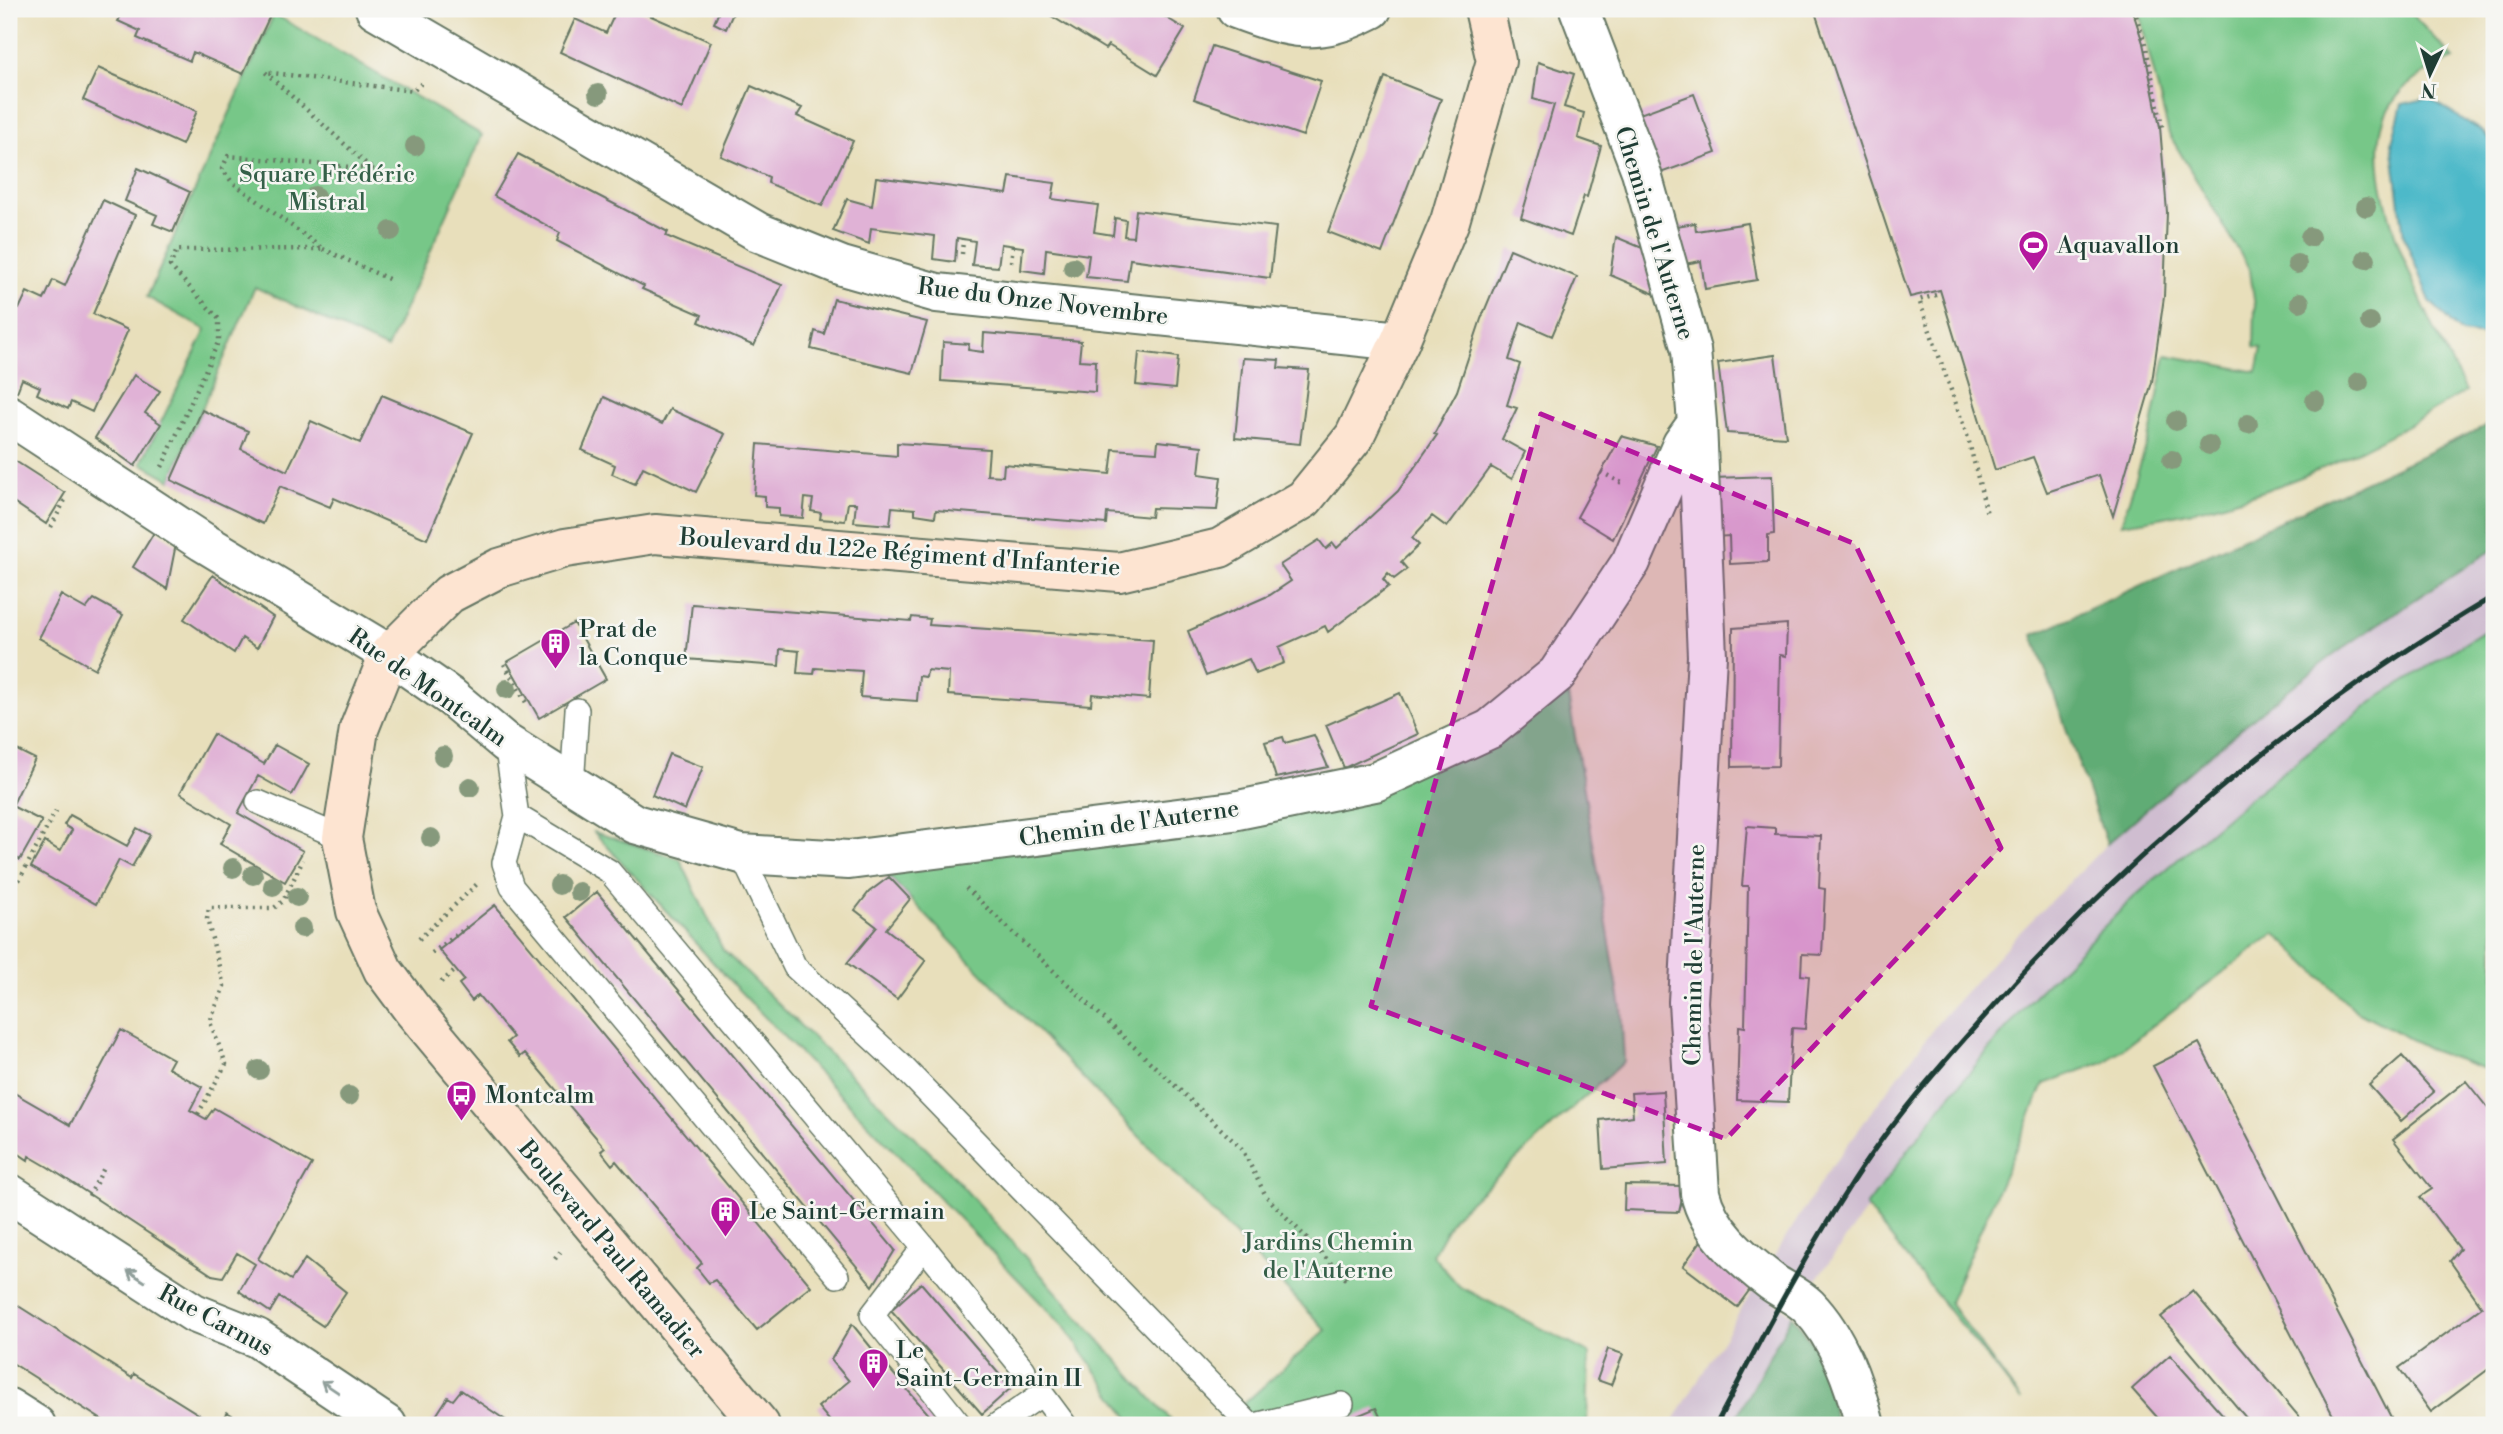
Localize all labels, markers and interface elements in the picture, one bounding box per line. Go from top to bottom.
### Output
north arrow [2394,38,2464,108]
text: N [2421,77,2437,102]
street label: Chemin de l'Auterne [1607,123,1701,344]
park label: Square Frédéric Mistral [239,160,415,218]
sports icon: Aquavallon [2017,228,2051,272]
place label: Aquavallon [2056,231,2180,261]
street label: Rue du Onze Novembre [916,272,1170,332]
street label: Boulevard du 122e Régiment d'Infanterie [677,523,1121,583]
place label: Prat de la Conque [579,615,688,673]
street label: Rue de Montcalm [342,622,513,754]
building icon: Prat de la Conque [539,626,573,670]
street label: Chemin de l'Auterne [1017,794,1241,854]
street label: Chemin de l'Auterne [1678,844,1712,1066]
bus stop icon: Montcalm [445,1078,479,1122]
place label: Montcalm [485,1081,595,1111]
street label: Boulevard Paul Ramadier [511,1134,711,1365]
building icon: Le Saint-Germain [709,1194,743,1238]
place label: Le Saint-Germain [749,1197,945,1227]
park label: Jardins Chemin de l'Auterne [1242,1228,1413,1286]
one-way arrow [127,1268,147,1282]
street label: Rue Carnus [153,1278,278,1364]
place label: Le Saint-Germain II [896,1336,1082,1394]
building icon: Le Saint-Germain II [856,1347,890,1391]
one-way arrow [321,1380,340,1395]

